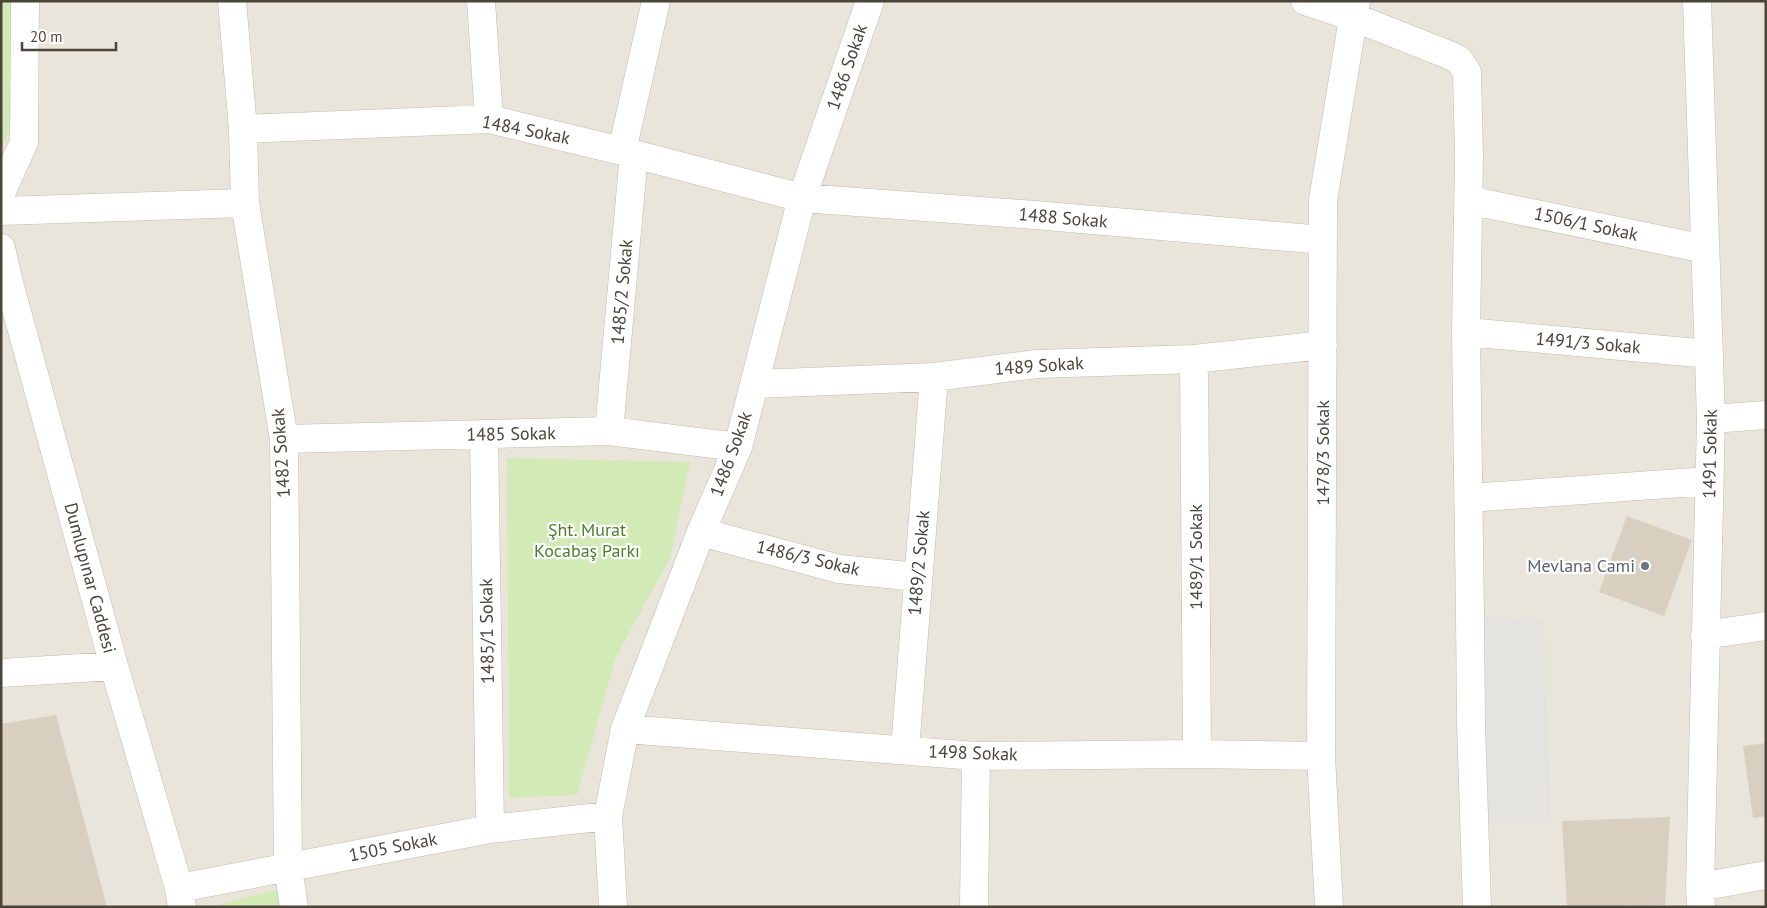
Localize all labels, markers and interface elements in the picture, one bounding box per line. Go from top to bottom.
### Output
scale bar [22,20,116,52]
street label: 1486 Sokak [821,20,872,113]
text: 20 m [30,27,63,46]
street label: 1484 Sokak [480,110,573,149]
street label: 1506/1 Sokak [1532,201,1641,246]
street label: 1488 Sokak [1017,202,1109,233]
street label: 1485/2 Sokak [605,238,638,346]
street label: 1491/3 Sokak [1534,326,1642,359]
street label: 1489 Sokak [994,351,1085,380]
street label: 1478/3 Sokak [1311,400,1334,506]
street label: 1482 Sokak [266,407,295,498]
street label: 1486 Sokak [704,408,757,500]
street label: 1491 Sokak [1697,409,1722,499]
street label: 1485 Sokak [466,421,556,446]
street label: Dumlupınar Caddesi [59,500,122,656]
street label: 1489/1 Sokak [1184,504,1207,610]
street label: 1489/2 Sokak [902,509,935,617]
park label: Şht. Murat Kocabaş Parkı [534,518,640,562]
street label: 1486/3 Sokak [754,534,863,581]
place label: Mevlana Cami [1527,554,1635,577]
marker: Mevlana Cami [1639,560,1651,572]
street label: 1485/1 Sokak [474,578,499,684]
street label: 1498 Sokak [928,739,1018,766]
street label: 1505 Sokak [347,827,439,866]

